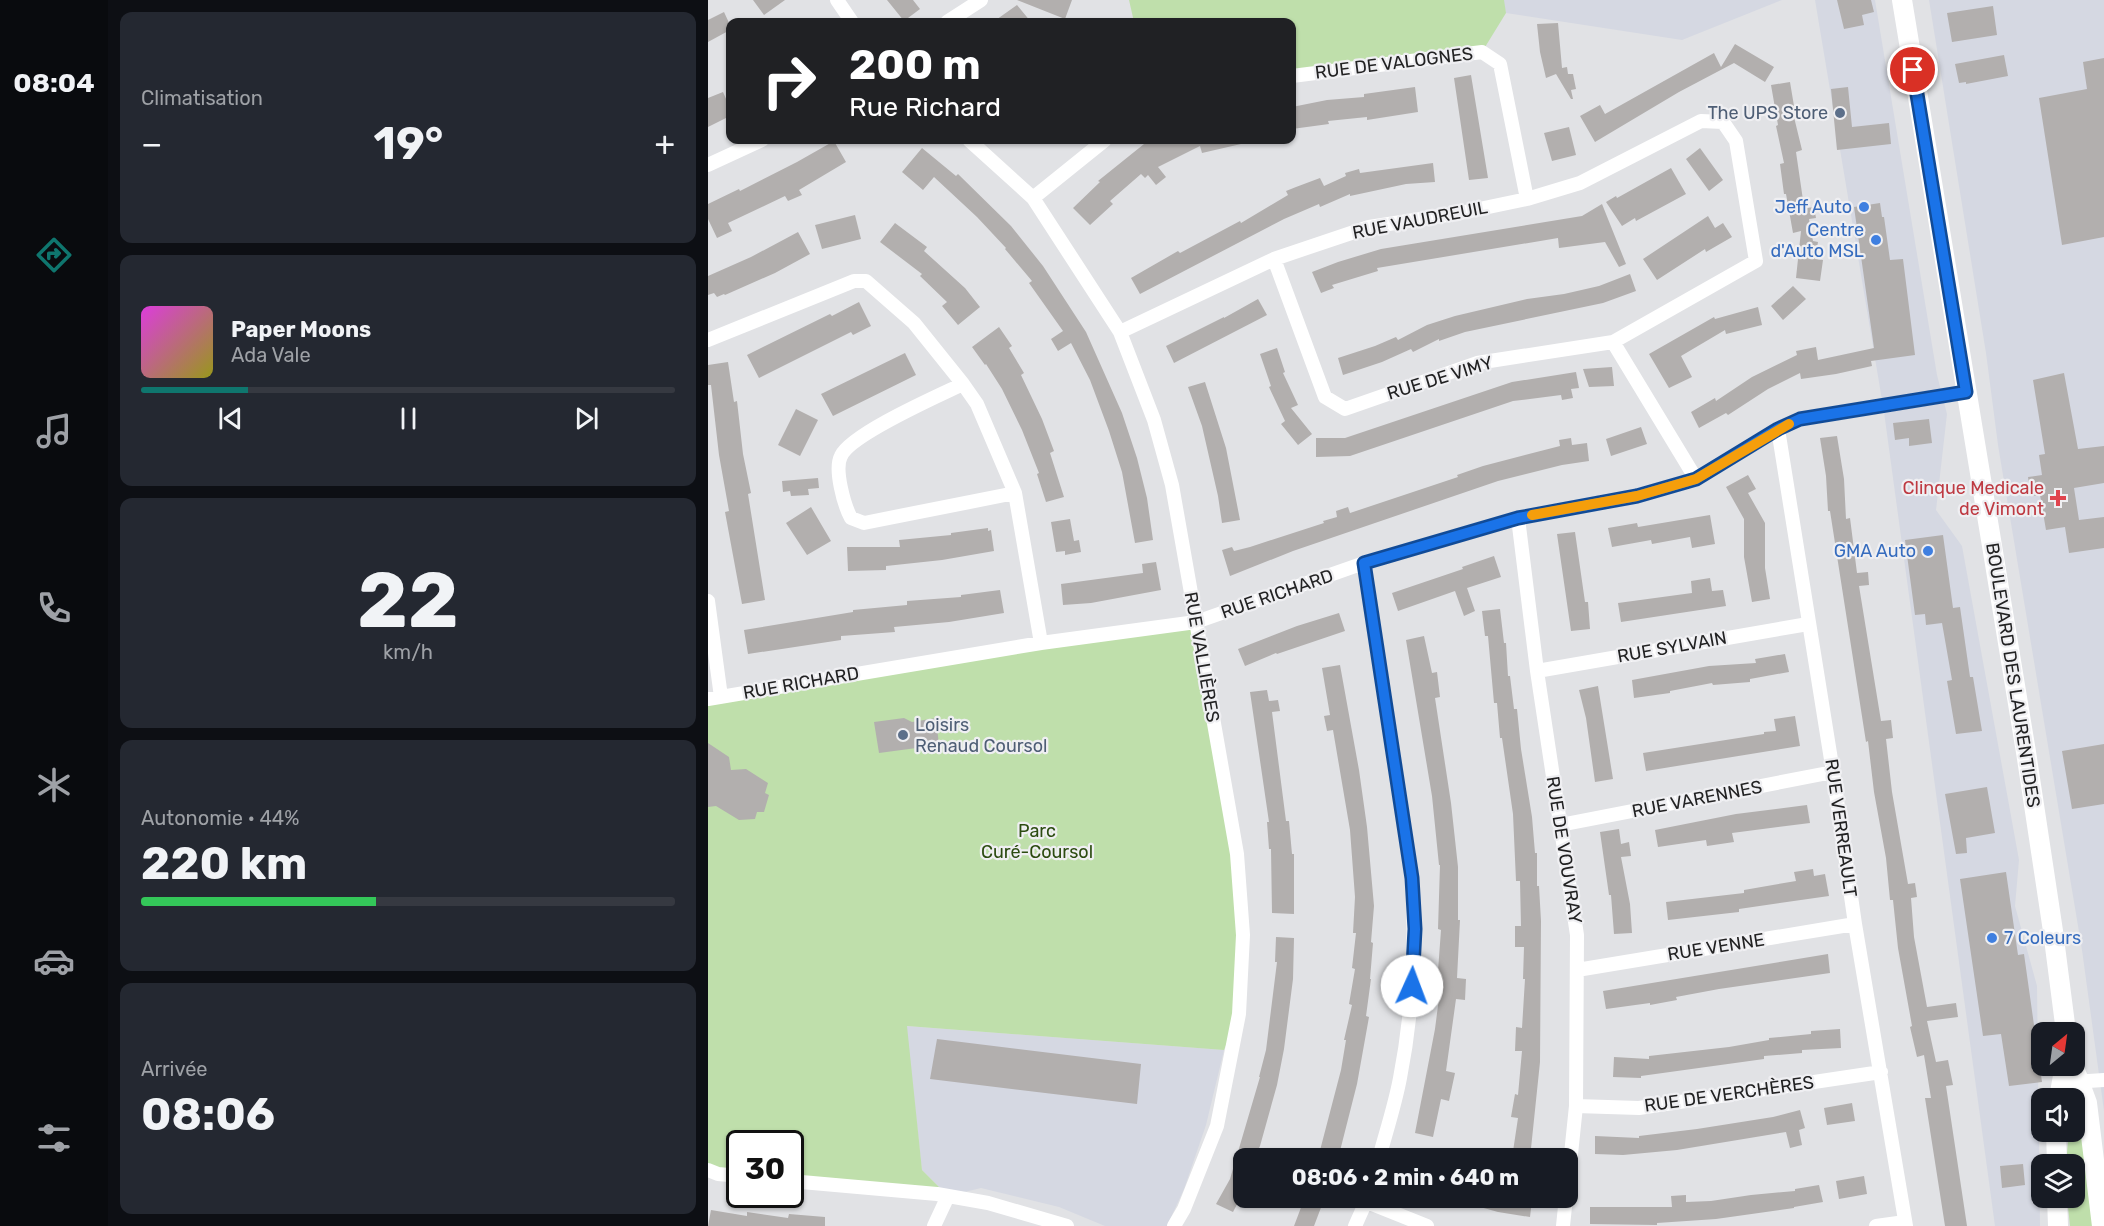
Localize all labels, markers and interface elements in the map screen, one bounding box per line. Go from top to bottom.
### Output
text: 200 m [849,40,981,90]
icon: right [750,42,828,120]
street label: RUE DE VALOGNES [1314,42,1474,84]
pin [1887,44,1938,95]
icon: arrive [1896,53,1929,86]
text: 08:04 [13,67,95,99]
text: Climatisation [141,86,263,110]
text: Rue Richard [849,91,1001,123]
place label: The UPS Store [1707,102,1828,124]
marker: The UPS Store [1833,106,1847,120]
text: 19° [374,117,443,170]
text: − [141,124,162,163]
text: + [654,124,675,163]
street label: RUE VAUDREUIL [1350,196,1490,244]
place label: Jeff Auto [1774,196,1852,218]
marker: Jeff Auto [1857,200,1871,214]
place label: Centre d'Auto MSL [1770,219,1864,262]
marker: Centre d'Auto MSL [1869,233,1883,247]
icon: directions [33,234,75,276]
text: Paper Moons [231,316,371,343]
text: Ada Vale [231,343,311,367]
street label: RUE DE VIMY [1384,351,1496,405]
icon: previous [214,402,247,435]
icon: pause [392,402,425,435]
icon: next [570,402,603,435]
icon: music [33,410,75,452]
place label: Clinque Medicale de Vimont [1903,477,2044,520]
marker: Clinque Medicale de Vimont [2049,489,2067,507]
place label: GMA Auto [1834,540,1916,562]
street label: BOULEVARD DES LAURENTIDES [1981,541,2045,809]
marker: GMA Auto [1921,544,1935,558]
text: 22 [357,554,459,647]
street label: RUE RICHARD [1218,564,1336,624]
icon: phone [33,587,75,629]
street label: RUE VALLIÈRES [1180,590,1224,724]
street label: RUE SYLVAIN [1615,627,1729,667]
text: km/h [383,640,433,664]
street label: RUE RICHARD [741,662,861,704]
place label: Loisirs Renaud Coursol [915,714,1047,757]
marker: Loisirs Renaud Coursol [896,728,910,742]
street label: RUE VERREAULT [1820,758,1862,898]
icon: climate [33,764,75,806]
street label: RUE DE VOUVRAY [1541,775,1587,926]
street label: RUE VARENNES [1630,776,1764,822]
text: Autonomie · 44% [141,806,300,830]
park label: Parc Curé-Coursol [981,820,1093,863]
text: 220 km [141,837,307,890]
place label: 7 Coleurs [2004,927,2081,949]
street label: RUE VENNE [1666,928,1766,966]
marker: 7 Coleurs [1985,931,1999,945]
icon: car [33,940,75,982]
position arrow [1380,954,1444,1018]
north arrow [2031,1022,2085,1076]
map controls [2031,1022,2085,1208]
text: Arrivée [141,1057,208,1081]
street label: RUE DE VERCHÈRES [1643,1071,1815,1117]
text: 08:06 [141,1088,275,1141]
button: sound [2031,1088,2085,1142]
icon: filters [33,1117,75,1159]
speed limit sign: 30 [726,1130,804,1208]
button: layers [2031,1154,2085,1208]
text: 08:06 · 2 min · 640 m [1292,1164,1519,1191]

